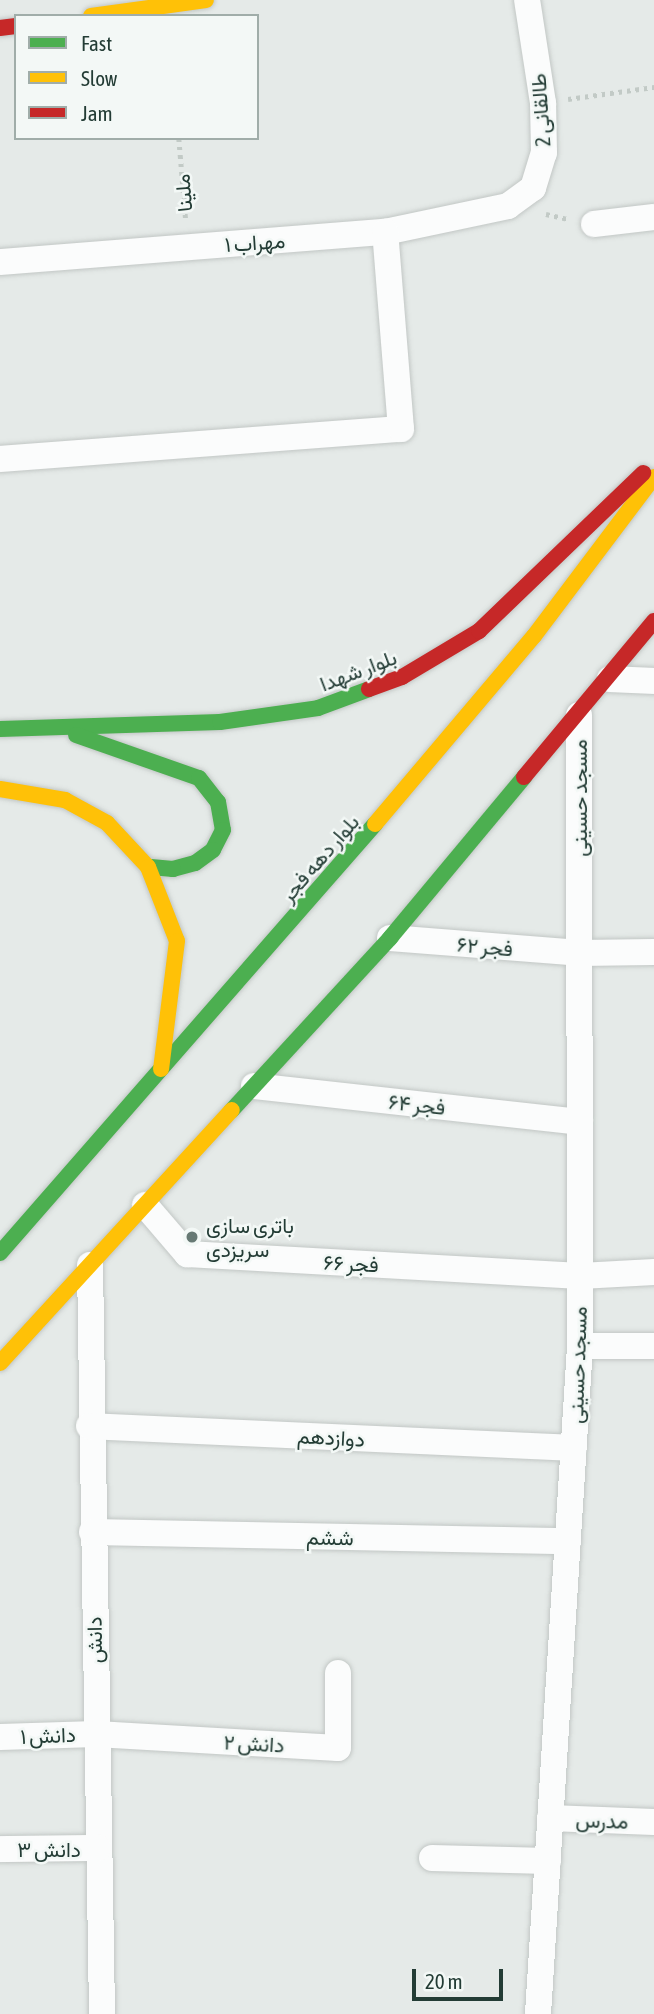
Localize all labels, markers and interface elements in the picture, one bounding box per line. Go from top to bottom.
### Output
legend [14,14,259,140]
text: Fast [81,31,112,55]
text: Slow [81,66,117,90]
street label: طالقانی 2 [525,72,555,148]
text: Jam [81,101,113,125]
street label: ملینا [169,173,197,213]
street label: مهراب ۱ [224,227,286,257]
street label: بلوار شهدا [316,644,400,696]
street label: مسجد حسینی [566,739,592,857]
street label: بلوار دهه فجر [274,809,364,907]
street label: فجر ۶۲ [456,931,514,961]
street label: فجر ۶۴ [387,1088,447,1120]
place label: باتری سازی سریزدی [206,1212,294,1262]
marker: باتری سازی سریزدی [184,1229,200,1245]
street label: فجر ۶۶ [323,1249,379,1277]
street label: مسجد حسینی [562,1306,592,1424]
street label: دوازدهم [297,1423,365,1451]
street label: ششم [306,1524,354,1550]
street label: دانش [81,1616,107,1664]
street label: دانش ۱ [20,1721,76,1749]
street label: دانش ۲ [223,1729,285,1757]
street label: مدرس [575,1806,629,1834]
street label: دانش ۳ [17,1836,81,1862]
scale bar [416,1954,507,1998]
text: 20 m [425,1969,463,1993]

